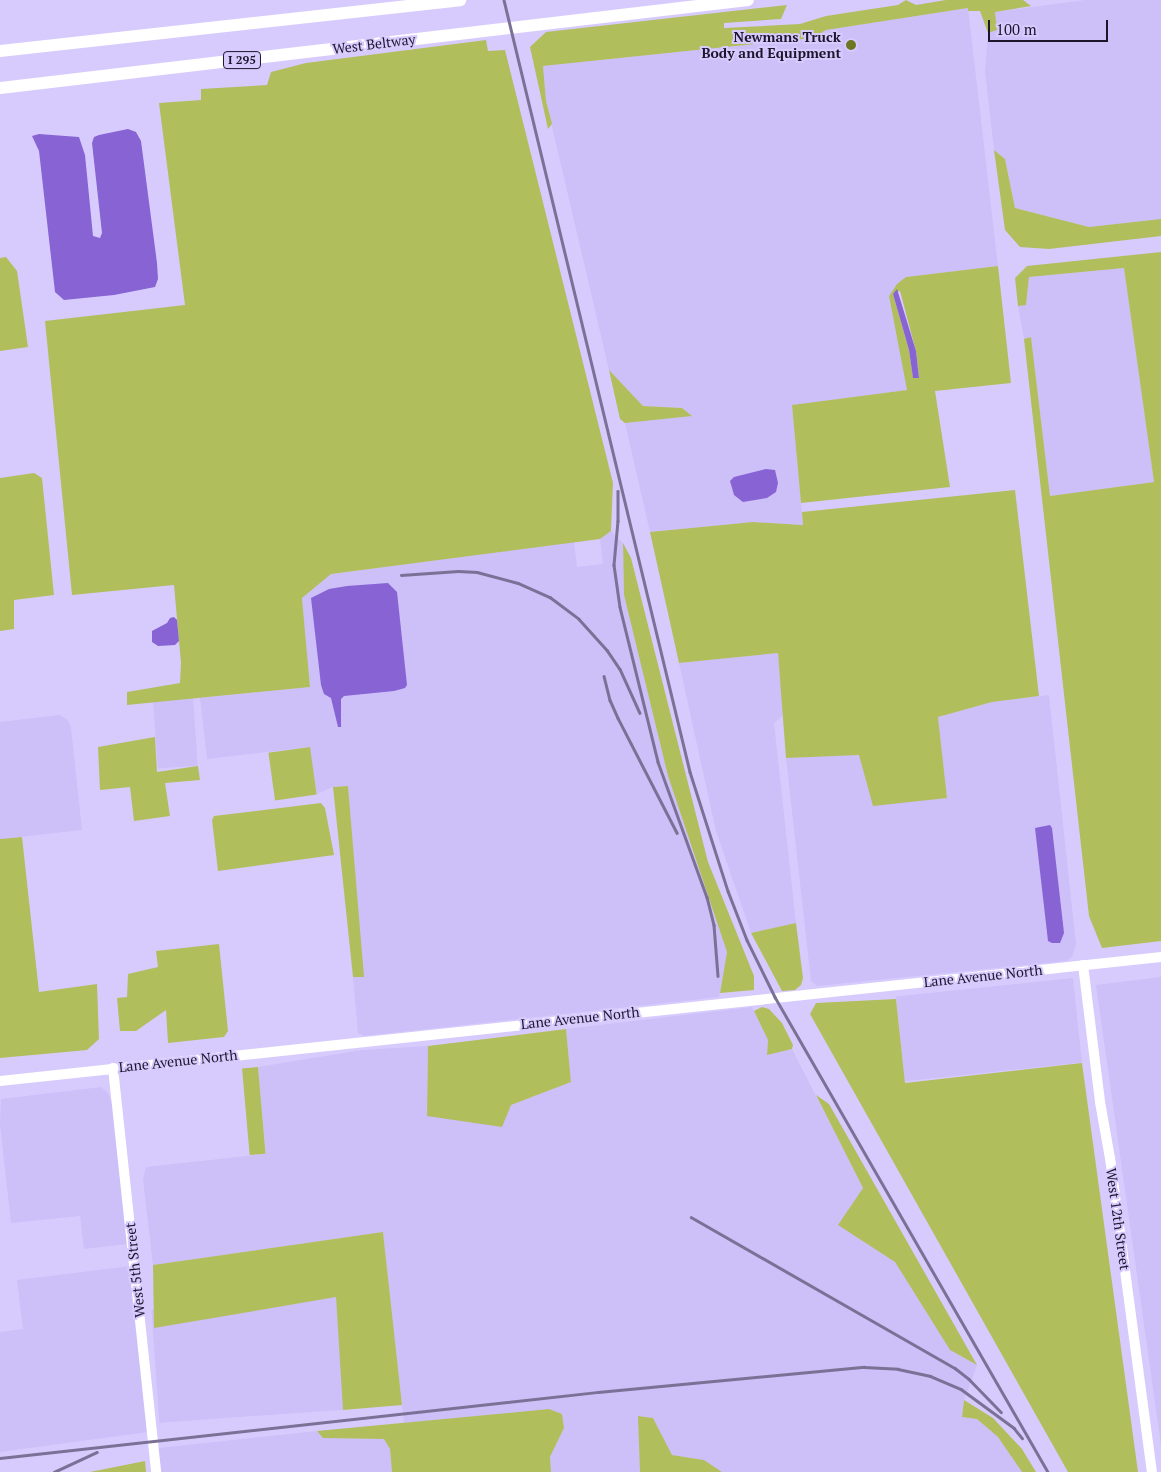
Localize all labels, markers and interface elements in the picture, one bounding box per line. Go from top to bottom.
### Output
scale bar [991,10,1111,42]
text: 100 m [996,19,1037,39]
place label: Newmans Truck Body and Equipment [701,29,841,62]
street label: West Beltway [332,31,416,57]
marker: Newmans Truck Body and Equipment [845,39,857,51]
road number: I 295 [222,50,262,70]
street label: Lane Avenue North [923,961,1043,991]
street label: Lane Avenue North [520,1003,640,1033]
street label: Lane Avenue North [118,1046,238,1076]
street label: West 12th Street [1103,1167,1133,1271]
street label: West 5th Street [122,1222,148,1318]

